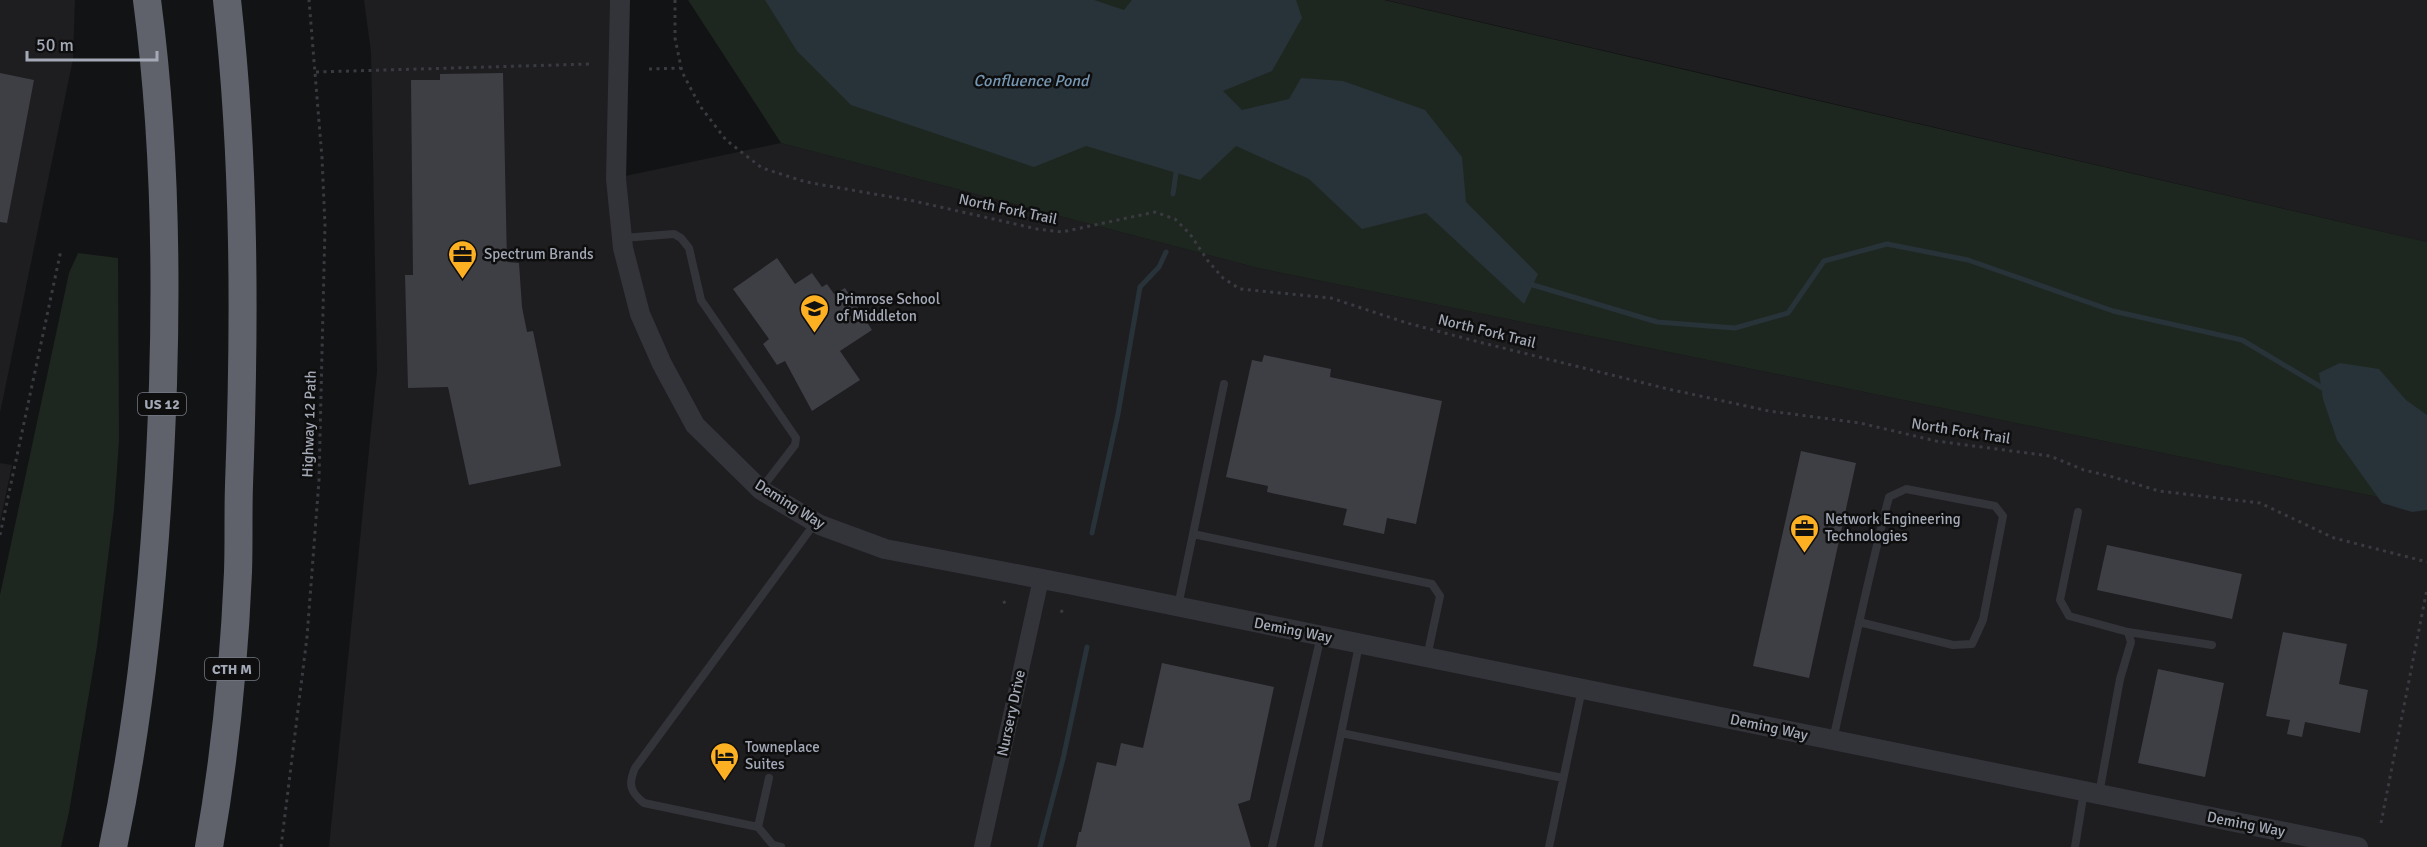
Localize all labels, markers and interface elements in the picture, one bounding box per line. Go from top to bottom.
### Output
scale bar [27,24,158,62]
text: 50 m [36,34,74,56]
water label: Confluence Pond [974,71,1091,91]
street label: North Fork Trail [957,190,1059,228]
office icon: Spectrum Brands [447,238,479,280]
place label: Spectrum Brands [484,245,594,263]
place label: Primrose School of Middleton [836,290,940,325]
school or university icon: Primrose School of Middleton [799,292,831,334]
street label: North Fork Trail [1436,310,1538,352]
street label: Highway 12 Path [298,370,320,478]
road number: US 12 [138,393,186,415]
street label: North Fork Trail [1910,414,2012,448]
street label: Deming Way [752,475,828,533]
place label: Network Engineering Technologies [1825,510,1961,545]
office icon: Network Engineering Technologies [1788,512,1820,554]
street label: Deming Way [1252,614,1334,646]
road number: CTH M [205,658,259,680]
street label: Nursery Drive [993,668,1029,758]
street label: Deming Way [1728,710,1810,744]
place label: Towneplace Suites [745,738,820,773]
hotel icon: Towneplace Suites [708,740,740,782]
street label: Deming Way [2205,808,2287,840]

